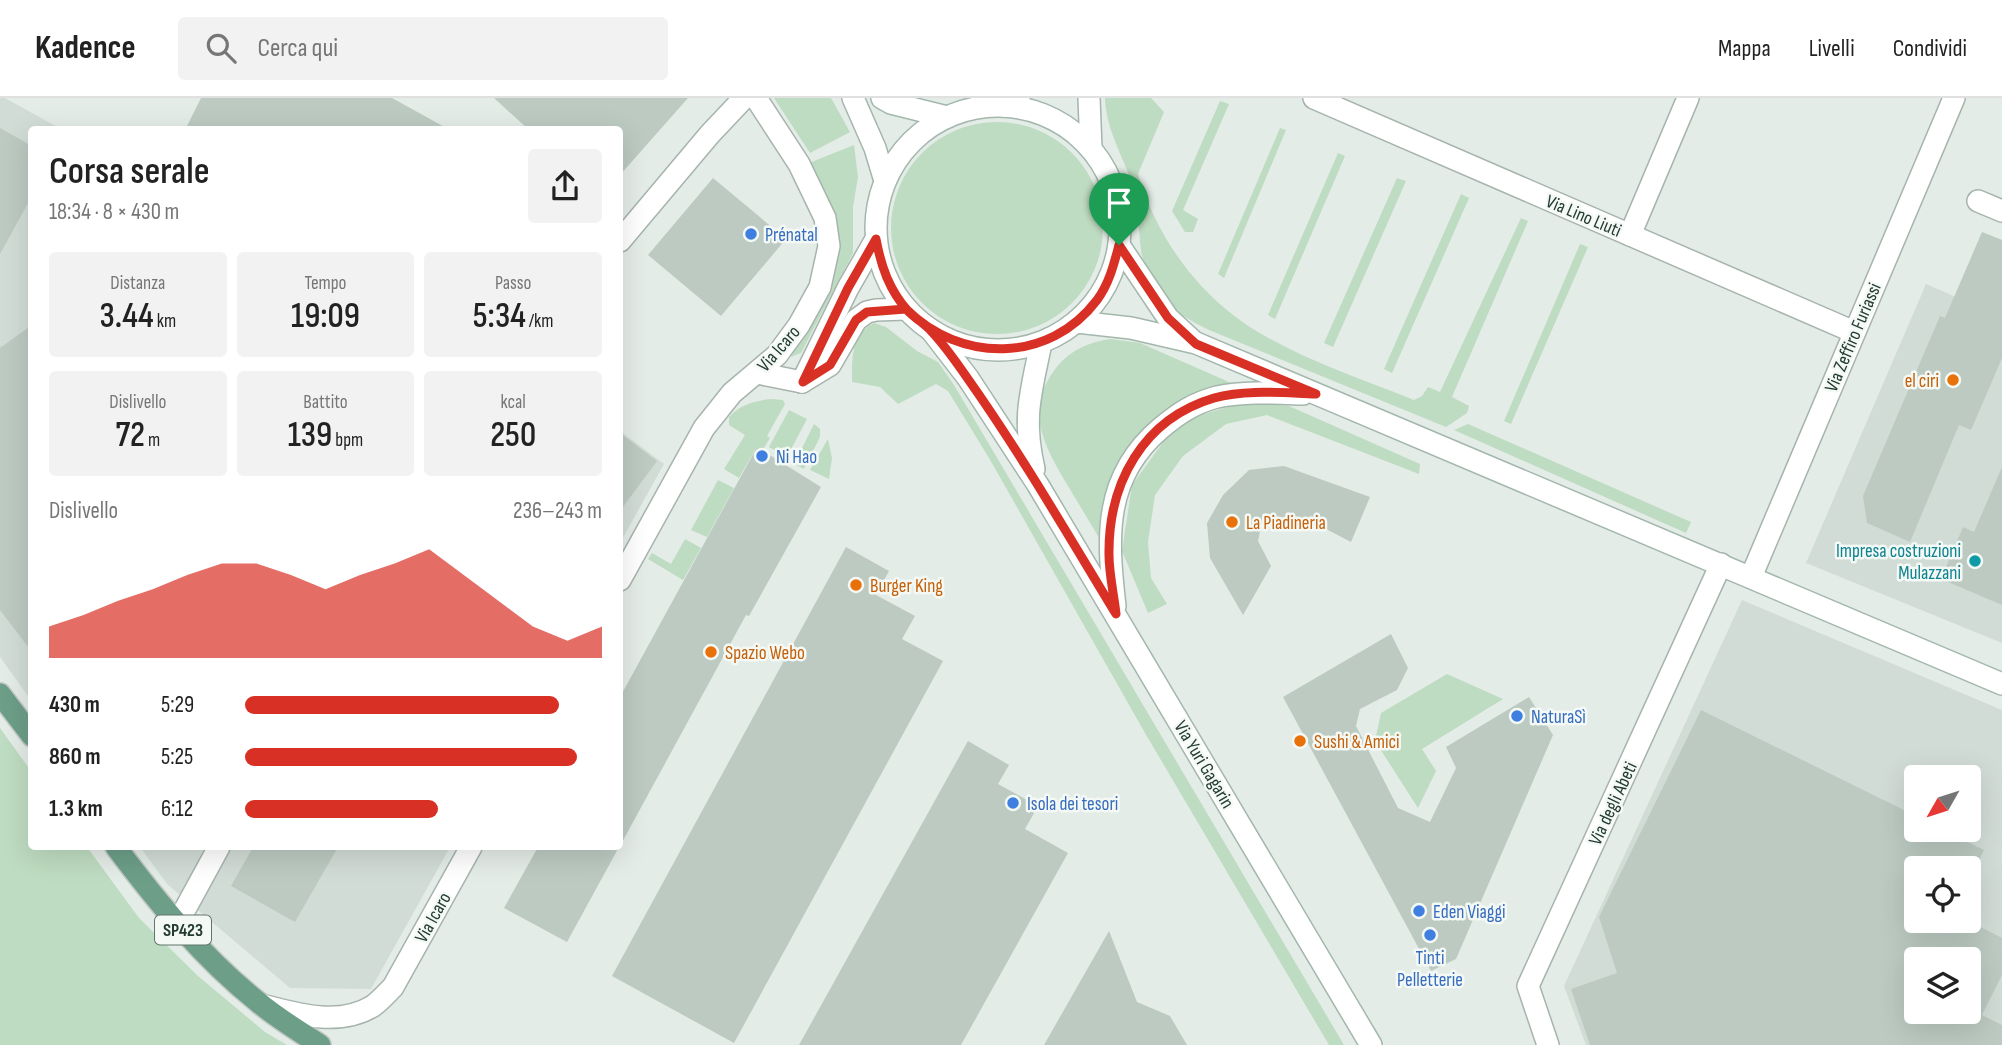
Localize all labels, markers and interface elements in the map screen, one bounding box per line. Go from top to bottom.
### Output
search box [178,17,668,80]
text: Kadence [35,28,136,68]
icon: search [202,29,240,67]
text: Cerca qui [258,33,338,64]
text: Mappa [1718,34,1771,63]
text: Livelli [1809,34,1855,63]
text: Condividi [1893,34,1967,63]
text: Corsa serale [49,149,210,194]
button: share [528,149,602,223]
pin [1089,173,1149,245]
icon: arrive [1100,184,1138,222]
street label: Via Lino Liuti [1542,190,1625,243]
text: 18:34 · 8 × 430 m [49,198,179,226]
place label: Prénatal [765,224,818,247]
marker: Prénatal [743,226,759,242]
text: Distanza [110,272,165,295]
text: Tempo [304,272,347,295]
text: Passo [495,272,531,295]
street label: Via Zeffiro Furiassi [1820,280,1887,396]
text: 3.44 [100,295,154,338]
text: 19:09 [291,295,360,338]
text: 5:34 [473,295,526,338]
text: km [154,310,176,333]
text: /km [526,310,554,333]
street label: Via Icaro [753,321,806,377]
place label: el ciri [1905,370,1939,393]
marker: el ciri [1945,372,1961,388]
text: Dislivello [109,391,166,414]
text: Battito [303,391,348,414]
text: kcal [501,391,526,414]
text: 72 [115,414,145,457]
text: 139 [288,414,332,457]
text: 250 [490,414,536,457]
text: m [145,429,160,452]
text: bpm [332,429,363,452]
place label: Ni Hao [776,446,817,469]
marker: Ni Hao [754,448,770,464]
text: Dislivello [49,497,118,525]
text: 236–243 m [513,497,602,525]
place label: La Piadineria [1246,512,1326,535]
marker: La Piadineria [1224,514,1240,530]
place label: Impresa costruzioni Mulazzani [1836,540,1961,585]
marker: Impresa costruzioni Mulazzani [1967,553,1983,569]
place label: Burger King [870,575,943,598]
marker: Burger King [848,577,864,593]
place label: Spazio Webo [725,642,805,665]
marker: Spazio Webo [703,644,719,660]
text: 430 m [49,691,100,719]
text: 5:29 [161,691,194,719]
place label: NaturaSì [1531,706,1586,729]
marker: NaturaSì [1509,708,1525,724]
street label: Via Yuri Gagarin [1169,717,1239,813]
place label: Sushi & Amici [1314,731,1400,754]
marker: Sushi & Amici [1292,733,1308,749]
text: 860 m [49,743,100,771]
text: 5:25 [161,743,193,771]
street label: Via degli Abeti [1584,758,1643,849]
north arrow [1904,765,1981,842]
map controls [1904,765,1981,1024]
place label: Isola dei tesori [1027,793,1118,816]
text: 1.3 km [49,795,103,823]
text: 6:12 [161,795,193,823]
marker: Isola dei tesori [1005,795,1021,811]
button: locate [1904,856,1981,933]
street label: Via Icaro [410,889,456,947]
place label: Eden Viaggi [1433,901,1506,924]
marker: Eden Viaggi [1411,903,1427,919]
road number: SP423 [155,916,211,944]
marker: Tinti Pelletterie [1422,927,1438,943]
place label: Tinti Pelletterie [1397,947,1463,992]
button: layers [1904,947,1981,1024]

